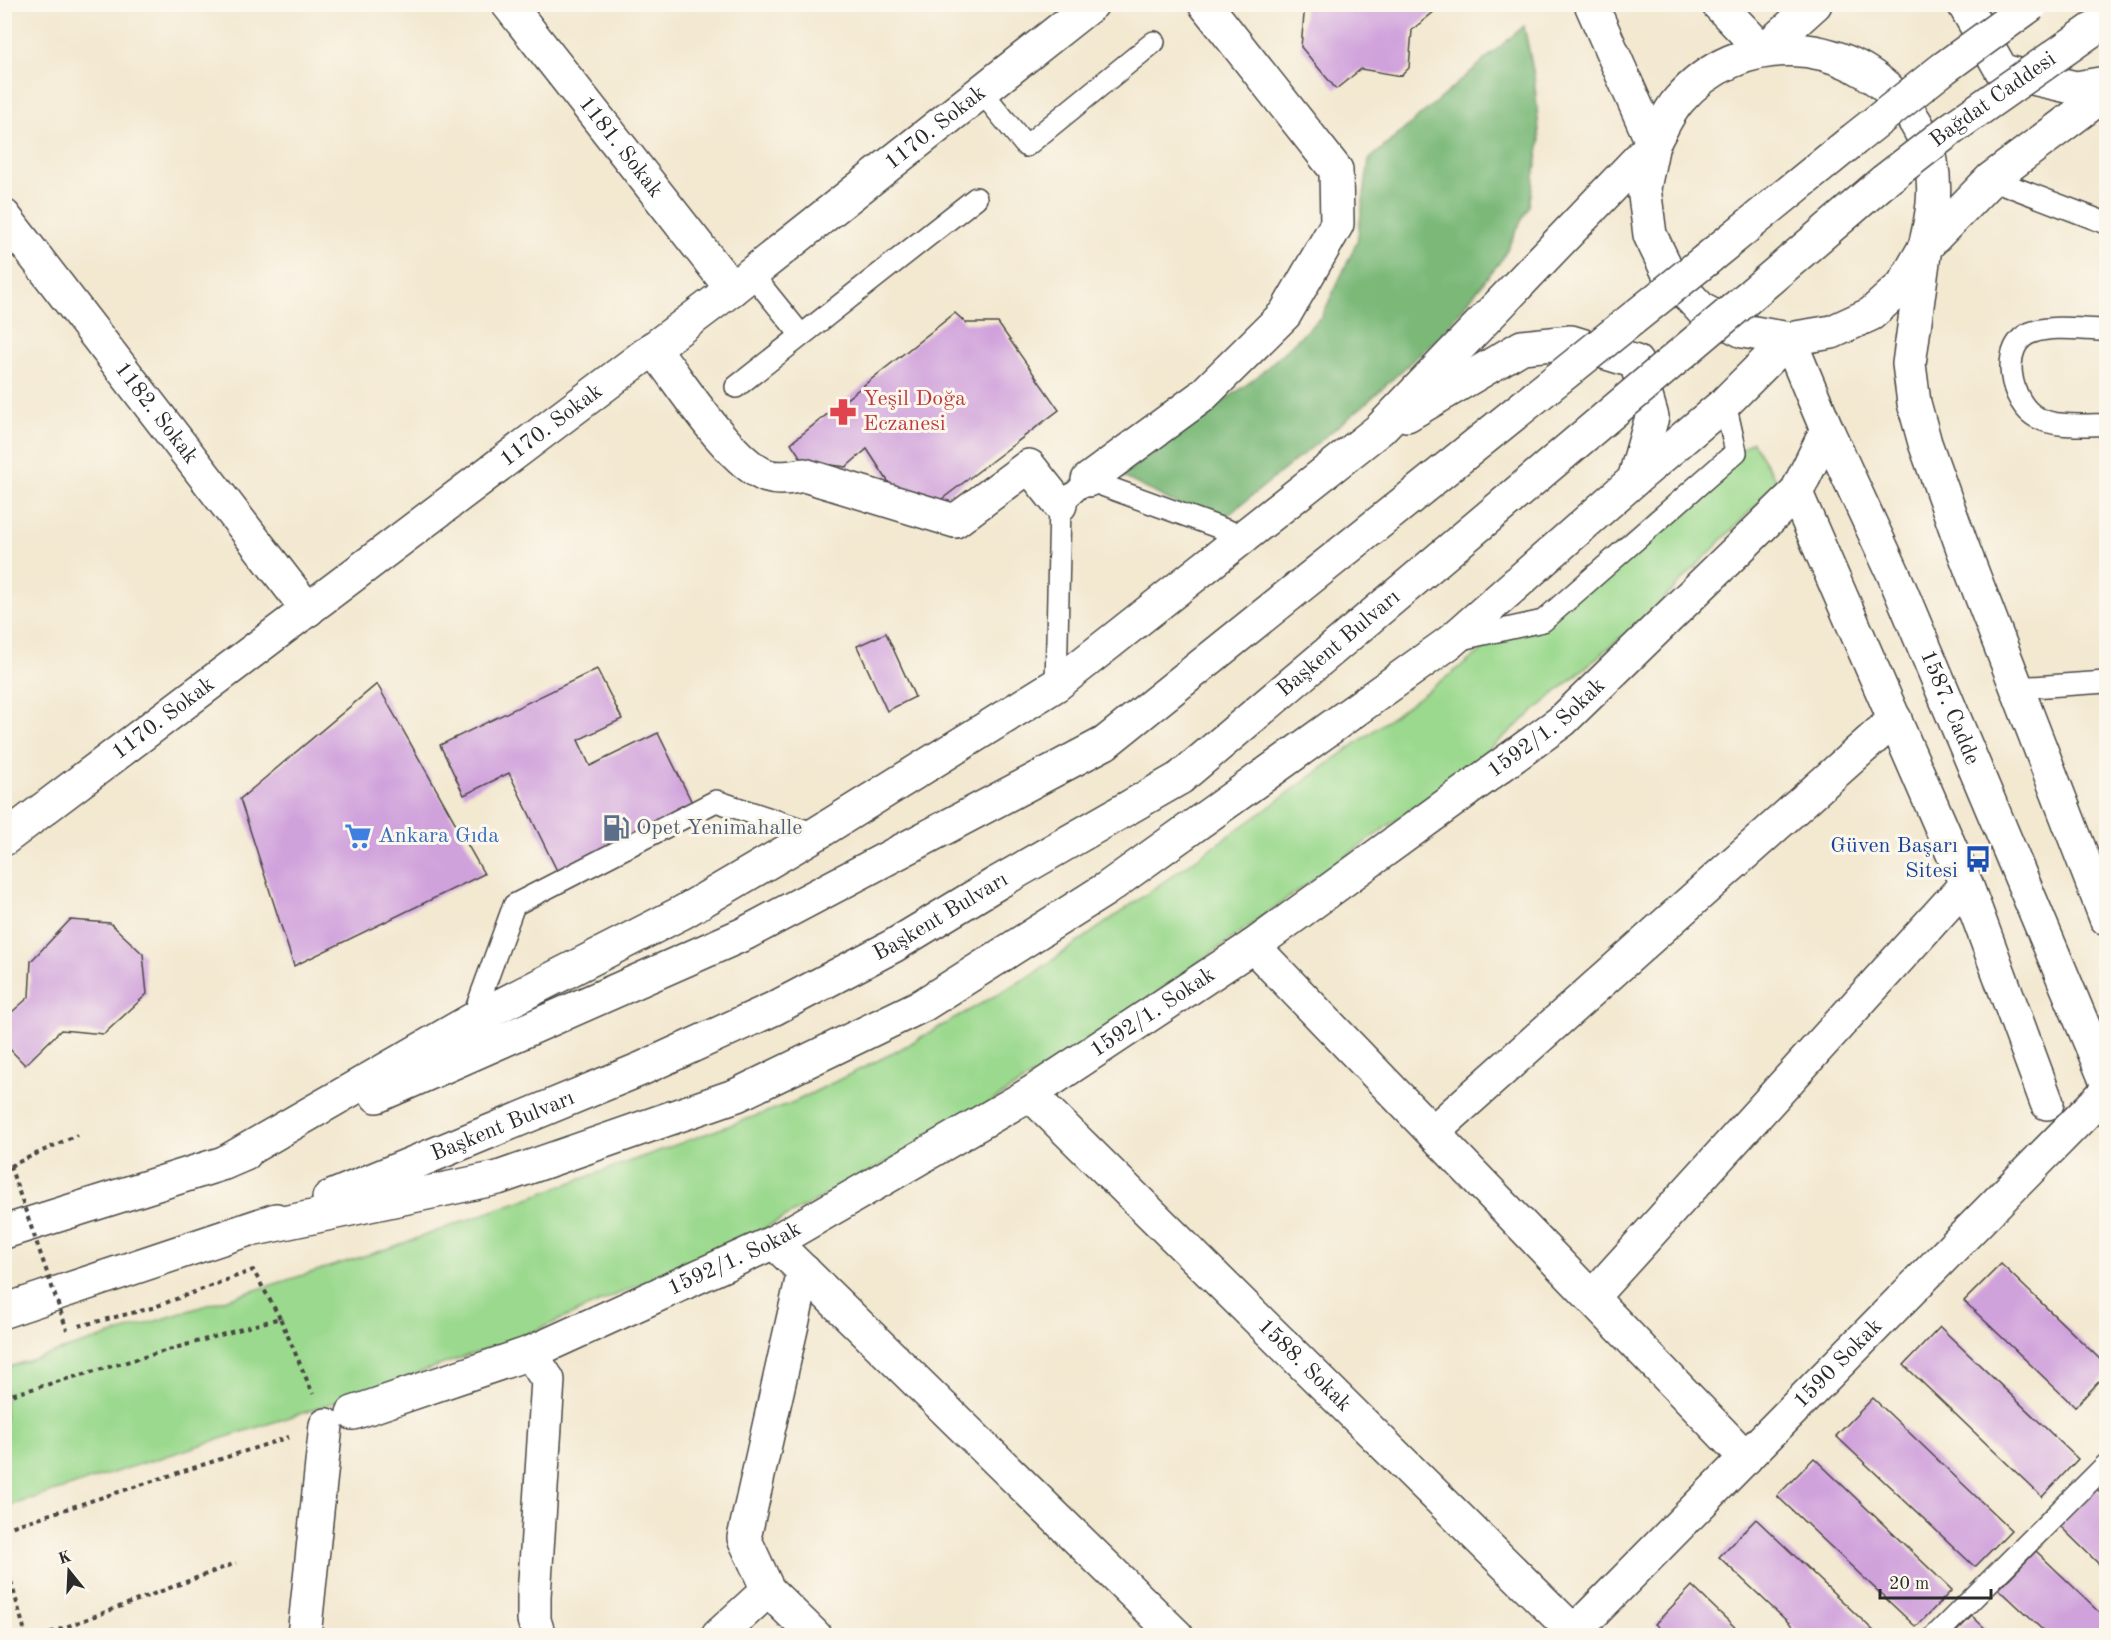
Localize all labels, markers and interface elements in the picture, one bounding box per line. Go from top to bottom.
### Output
street label: Bağdat Caddesi [1926,48,2060,152]
street label: 1170. Sokak [881,81,990,174]
street label: 1181. Sokak [574,92,667,202]
street label: 1182. Sokak [110,358,202,468]
street label: 1170. Sokak [496,380,607,471]
place label: Yeşil Doğa Eczanesi [863,388,966,435]
pharmacy icon: Yeşil Doğa Eczanesi [828,397,858,427]
street label: Başkent Bulvarı [1273,586,1404,701]
street label: 1587. Cadde [1916,647,1983,768]
street label: 1170. Sokak [108,673,219,764]
street label: 1592/1. Sokak [1484,674,1610,782]
fuel station icon: Opet Yenimahalle [601,813,631,843]
place label: Opet Yenimahalle [636,817,802,839]
supermarket icon: Ankara Gıda [343,821,373,851]
place label: Ankara Gıda [378,825,499,847]
place label: Güven Başarı Sitesi [1830,835,1958,882]
bus stop icon: Güven Başarı Sitesi [1963,844,1993,874]
street label: Başkent Bulvarı [870,868,1012,965]
street label: 1592/1. Sokak [1087,963,1219,1062]
street label: Başkent Bulvarı [428,1087,578,1166]
street label: 1592/1. Sokak [665,1218,805,1300]
street label: 1588. Sokak [1253,1315,1355,1416]
street label: 1590 Sokak [1790,1315,1887,1413]
north arrow [39,1541,99,1601]
text: K [57,1549,73,1568]
scale bar [1880,1562,1991,1600]
text: 20 m [1889,1575,1929,1593]

